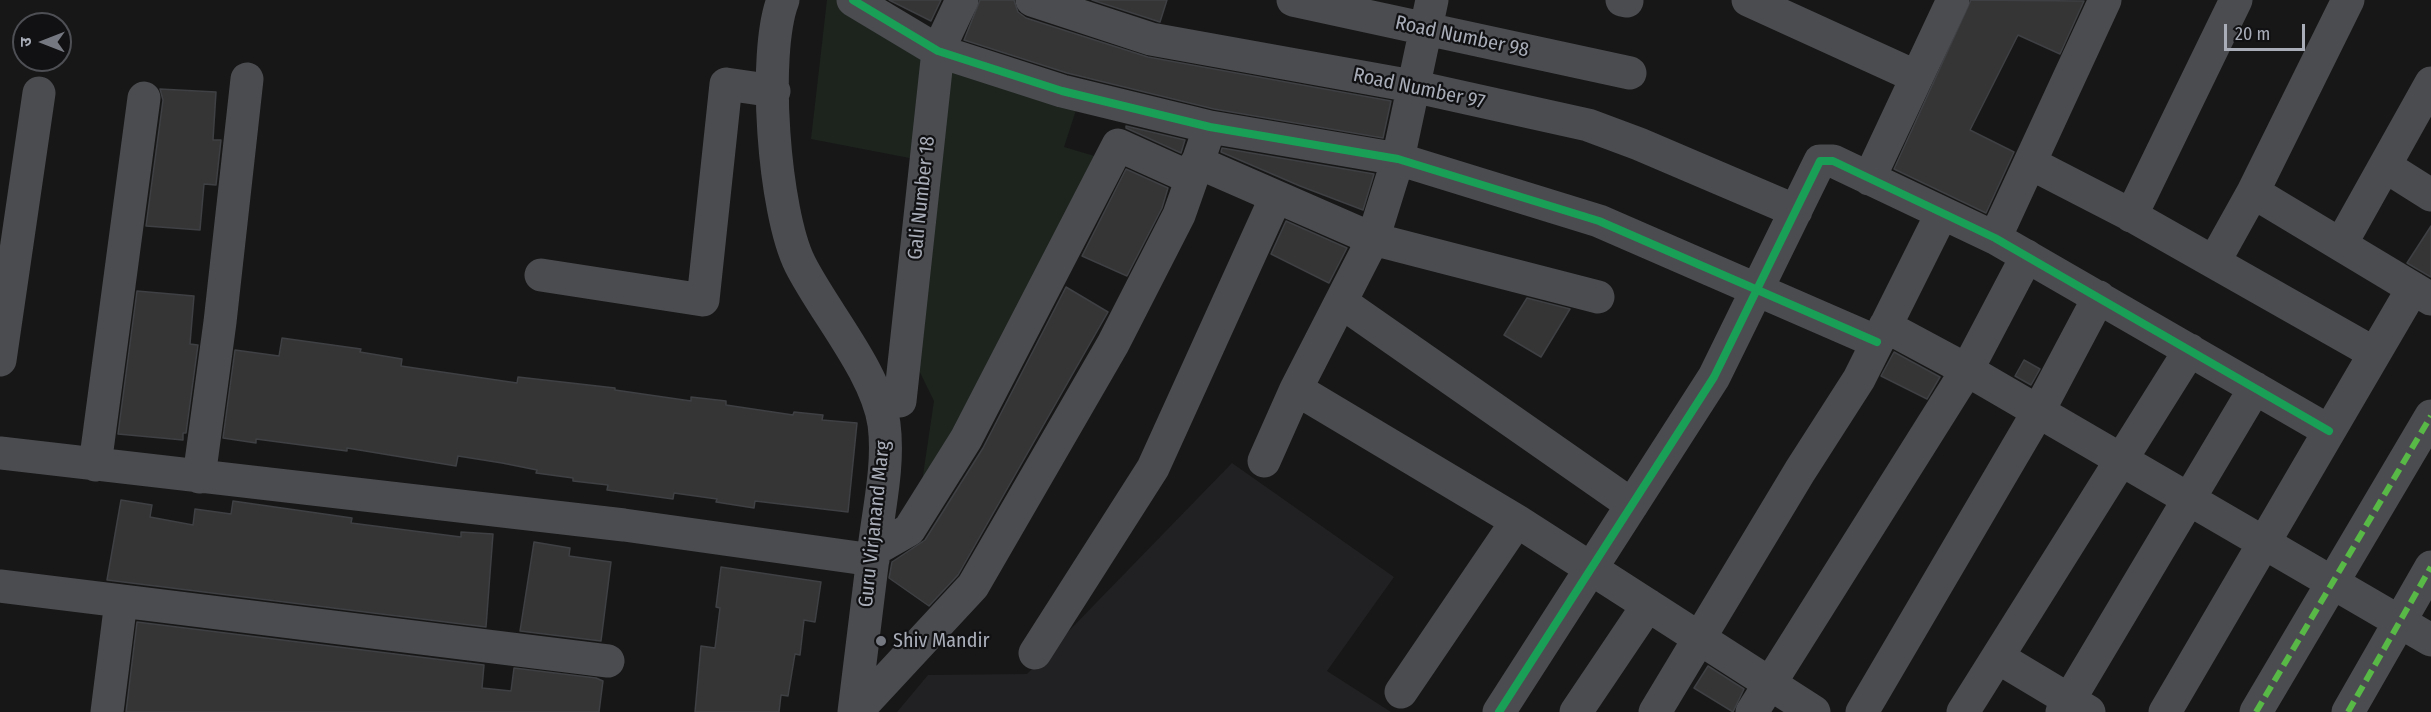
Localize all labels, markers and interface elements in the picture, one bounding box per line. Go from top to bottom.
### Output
street label: Road Number 98 [1393,11,1531,63]
north arrow [12,12,72,72]
scale bar [2227,12,2308,50]
text: 20 m [2235,23,2270,45]
text: उ [16,37,35,47]
street label: Road Number 97 [1351,63,1487,115]
street label: Gali Number 18 [904,135,940,261]
street label: Guru Virjanand Marg [854,440,896,608]
place label: Shiv Mandir [893,629,989,653]
marker: Shiv Mandir [874,634,888,648]

